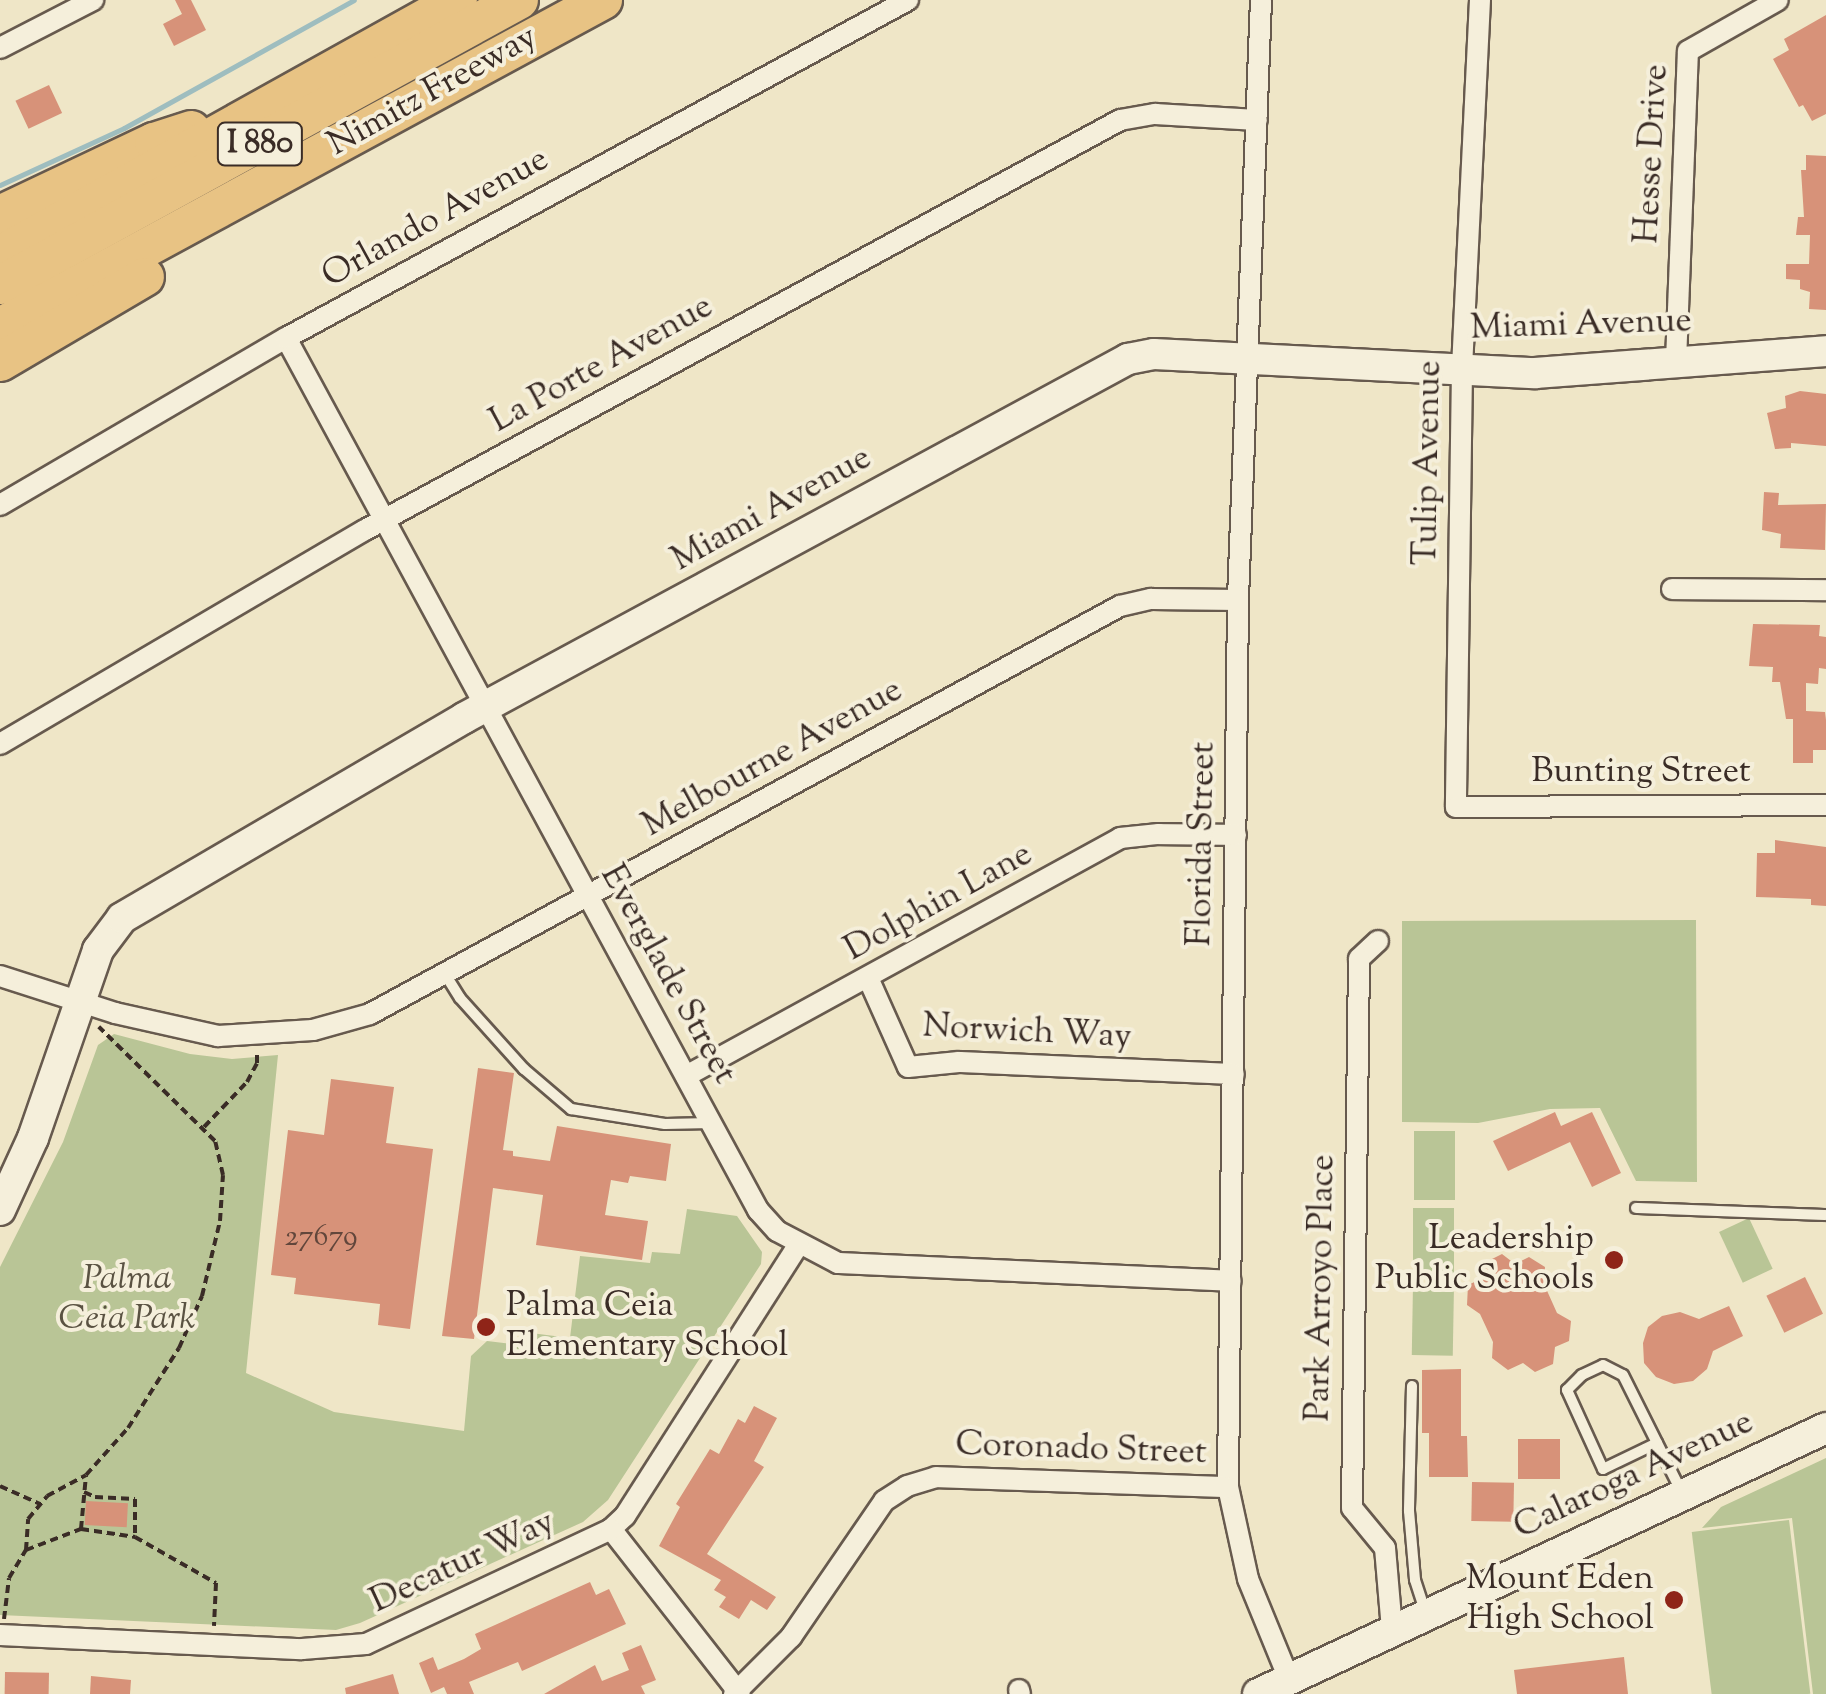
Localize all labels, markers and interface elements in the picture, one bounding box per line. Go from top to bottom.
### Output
street label: Nimitz Freeway [321,17,545,167]
street label: Hesse Drive [1627,63,1679,245]
road number: I 880 [215,117,305,171]
street label: Orlando Avenue [316,140,556,298]
street label: La Porte Avenue [483,287,721,443]
street label: Miami Avenue [1470,301,1692,351]
street label: Tulip Avenue [1406,360,1452,566]
street label: Miami Avenue [665,438,879,582]
street label: Melbourne Avenue [636,670,910,848]
street label: Florida Street [1180,741,1226,947]
street label: Bunting Street [1531,752,1751,794]
street label: Dolphin Lane [838,834,1040,972]
street label: Everglade Street [590,858,744,1092]
street label: Norwich Way [921,1007,1133,1059]
street label: Park Arroyo Place [1299,1154,1345,1422]
place label: Leadership Public Schools [1375,1219,1594,1301]
house number: 27679 [284,1220,358,1256]
marker: Leadership Public Schools [1603,1249,1625,1271]
park label: Palma Ceia Park [59,1259,195,1341]
place label: Palma Ceia Elementary School [506,1286,788,1368]
marker: Palma Ceia Elementary School [475,1316,497,1338]
street label: Calaroga Avenue [1508,1402,1760,1550]
street label: Coronado Street [955,1425,1207,1475]
street label: Decatur Way [364,1502,562,1624]
place label: Mount Eden High School [1466,1559,1654,1641]
marker: Mount Eden High School [1663,1589,1685,1611]

